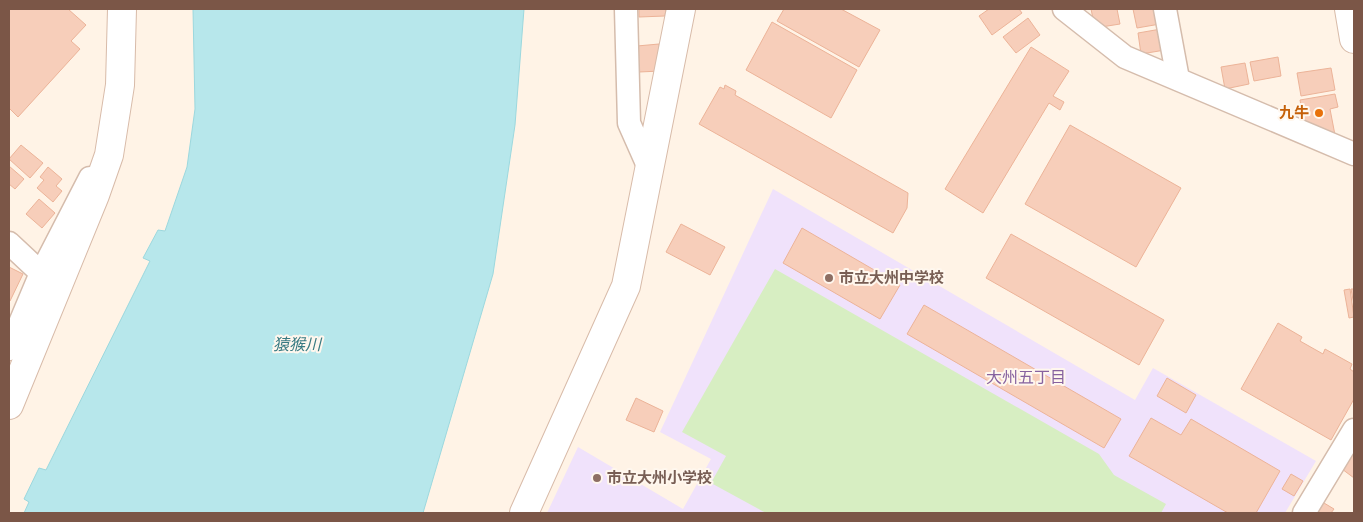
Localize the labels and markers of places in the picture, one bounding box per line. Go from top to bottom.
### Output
place label: 九牛 [1279,104,1309,122]
marker: 九牛 [1313,107,1325,119]
place label: 市立大州中学校 [839,269,944,287]
marker: 市立大州中学校 [823,272,835,284]
place label: 市立大州小学校 [607,469,712,487]
marker: 市立大州小学校 [591,472,603,484]

